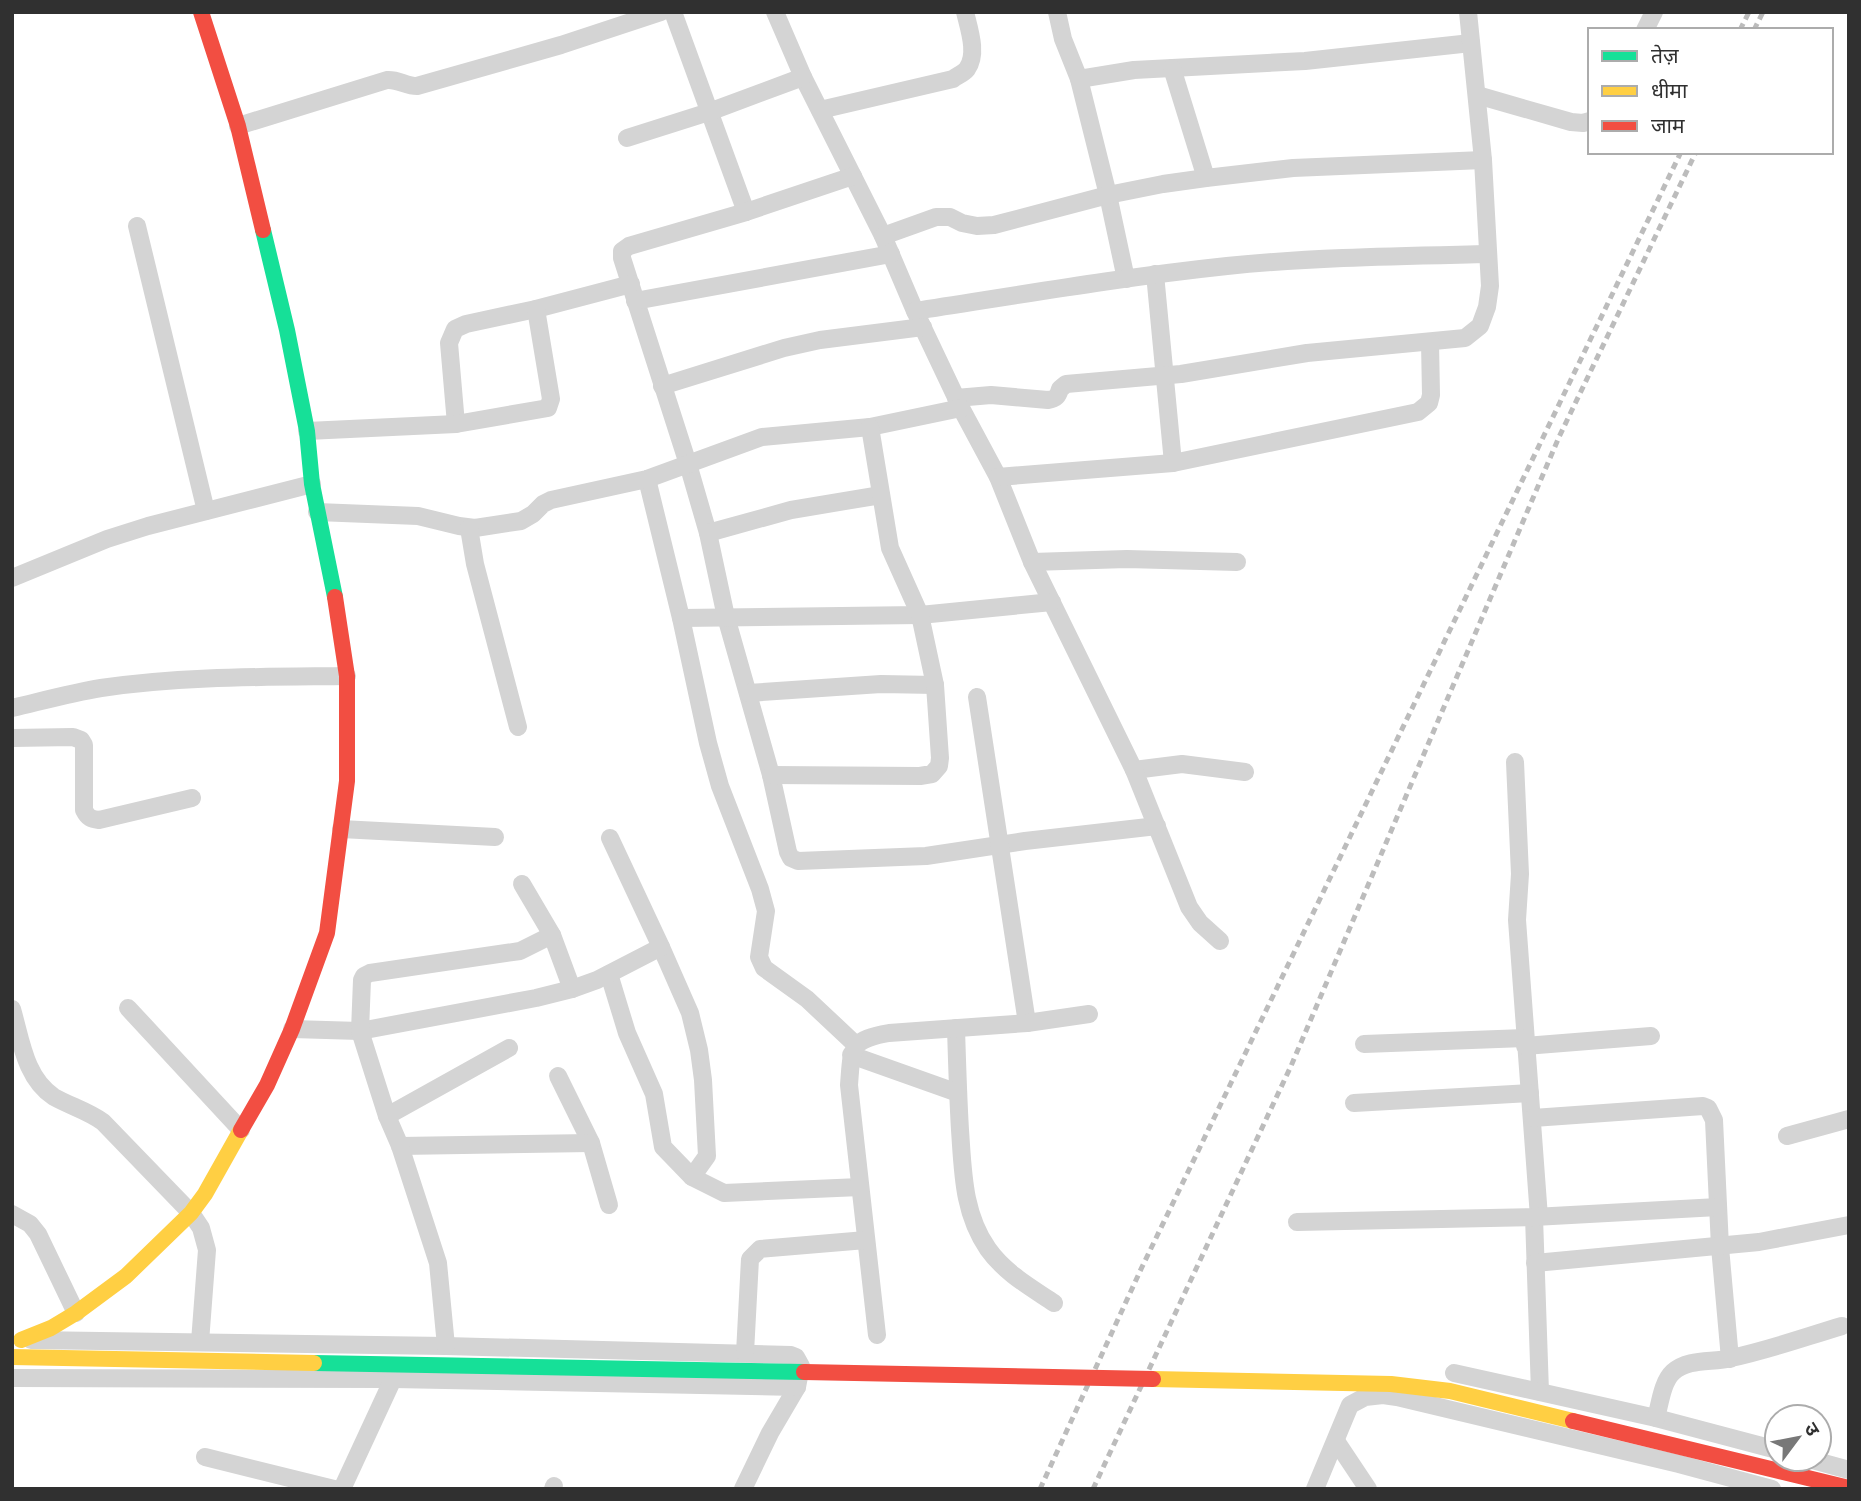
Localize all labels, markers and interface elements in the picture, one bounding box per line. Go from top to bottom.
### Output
legend [1588,28,1833,154]
text: तेज़ [1651,43,1679,68]
text: धीमा [1651,78,1688,103]
text: जाम [1651,113,1685,138]
north arrow [1763,1403,1833,1473]
text: उ [1799,1418,1825,1441]

